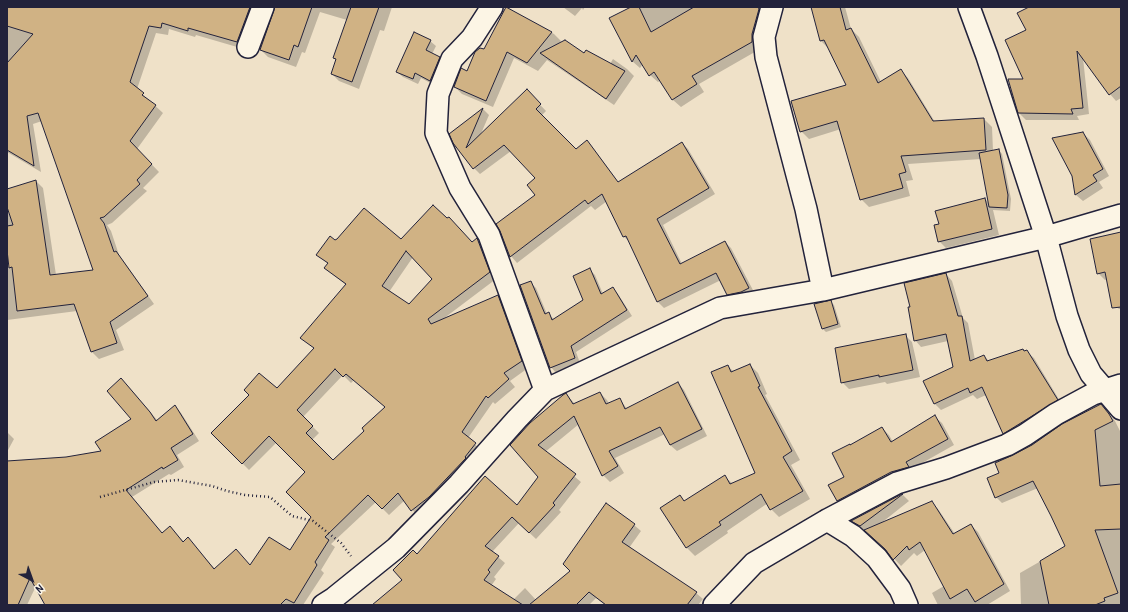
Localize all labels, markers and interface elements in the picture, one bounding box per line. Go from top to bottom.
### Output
north arrow [12,560,52,600]
text: N [33,582,47,596]

